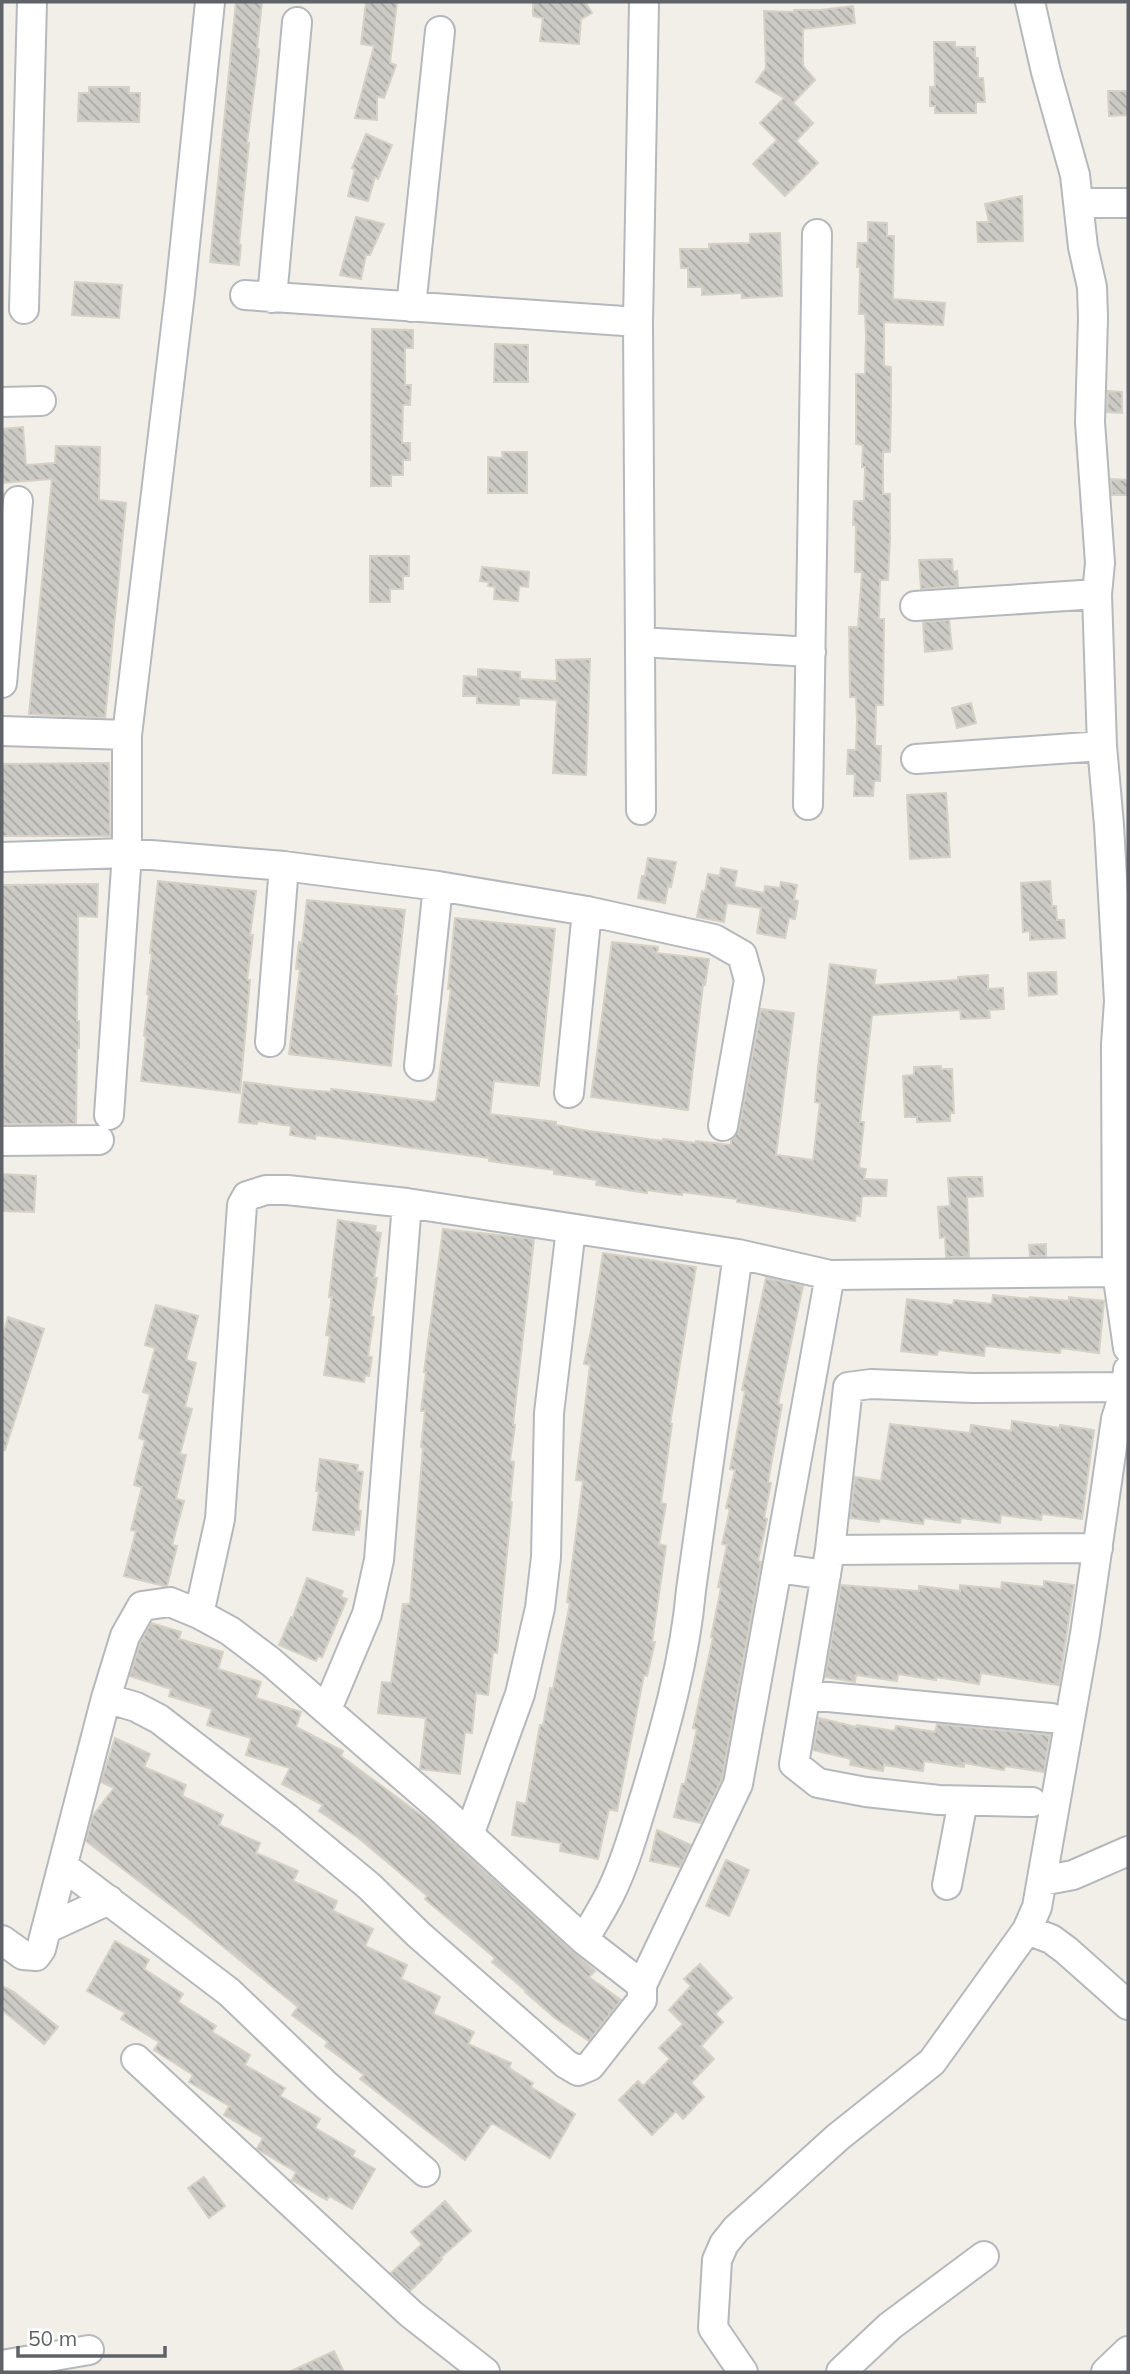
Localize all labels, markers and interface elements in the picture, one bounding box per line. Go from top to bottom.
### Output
scale bar [18,2314,164,2358]
text: 50 m [28,2325,77,2351]

